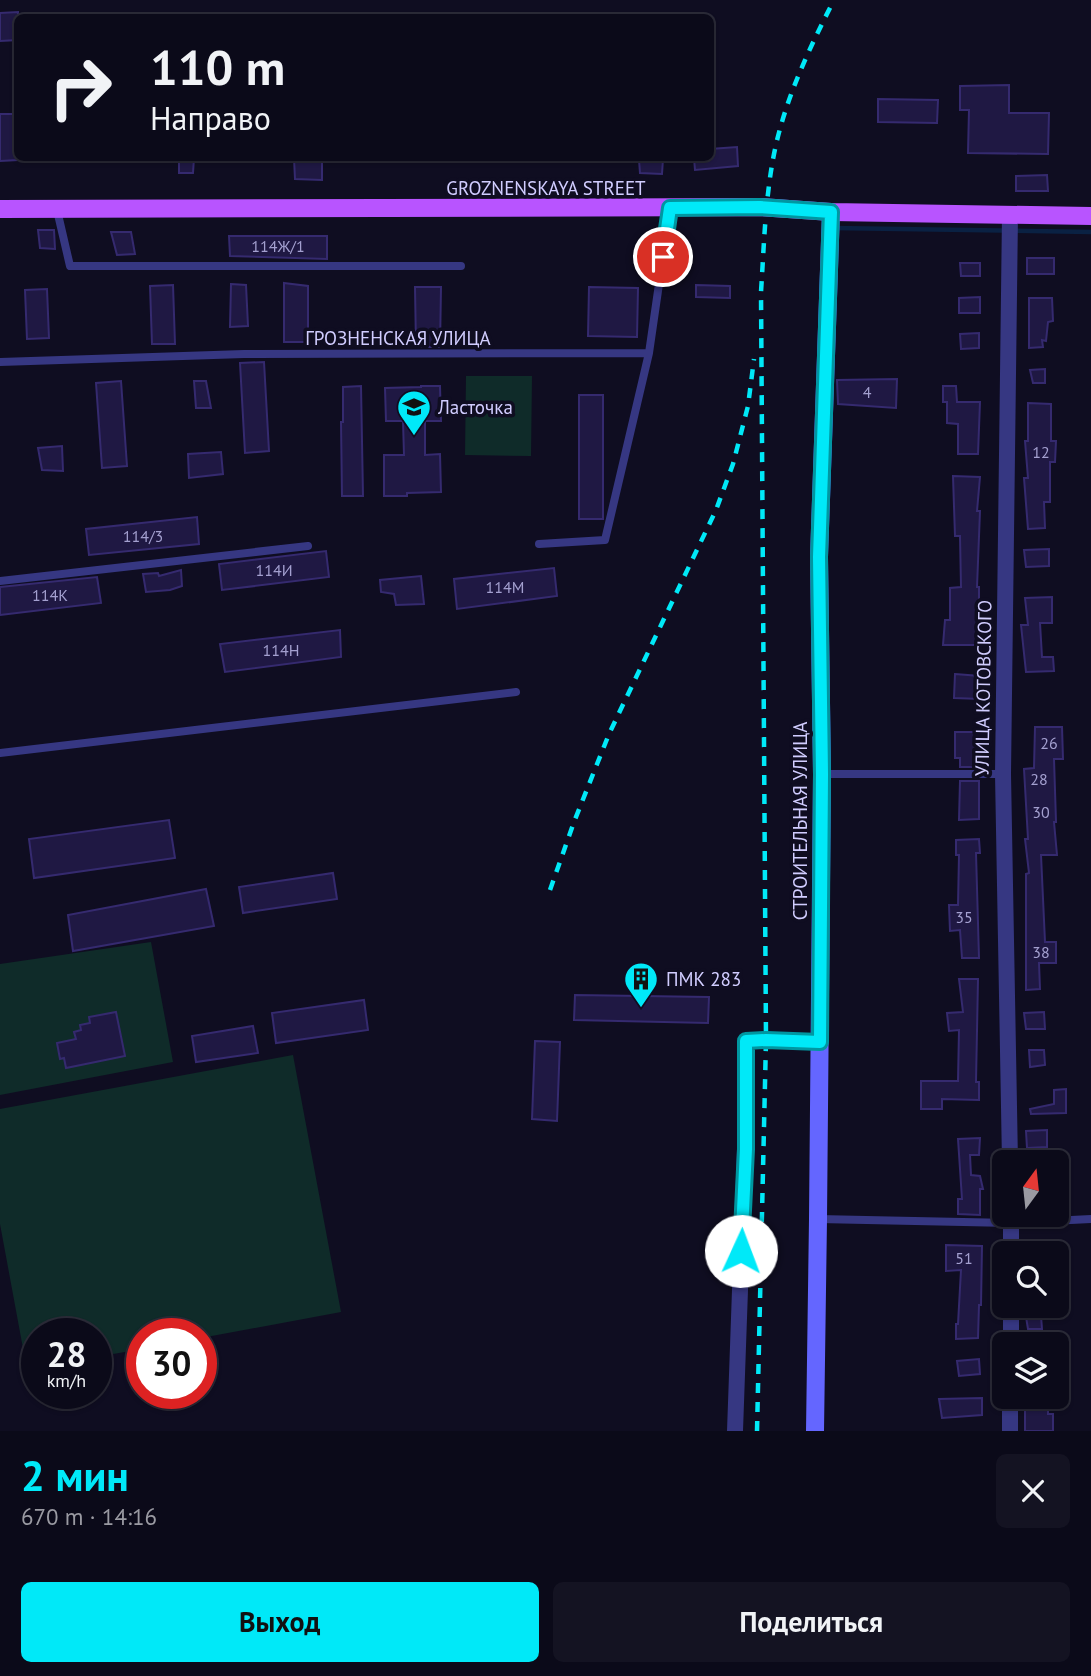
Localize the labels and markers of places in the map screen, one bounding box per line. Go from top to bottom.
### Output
pin [633,227,693,287]
school or university icon: Ласточка [395,388,433,437]
place label: Ласточка [437,395,513,419]
building icon: ПМК 283 [622,960,660,1009]
place label: ПМК 283 [666,967,741,991]

